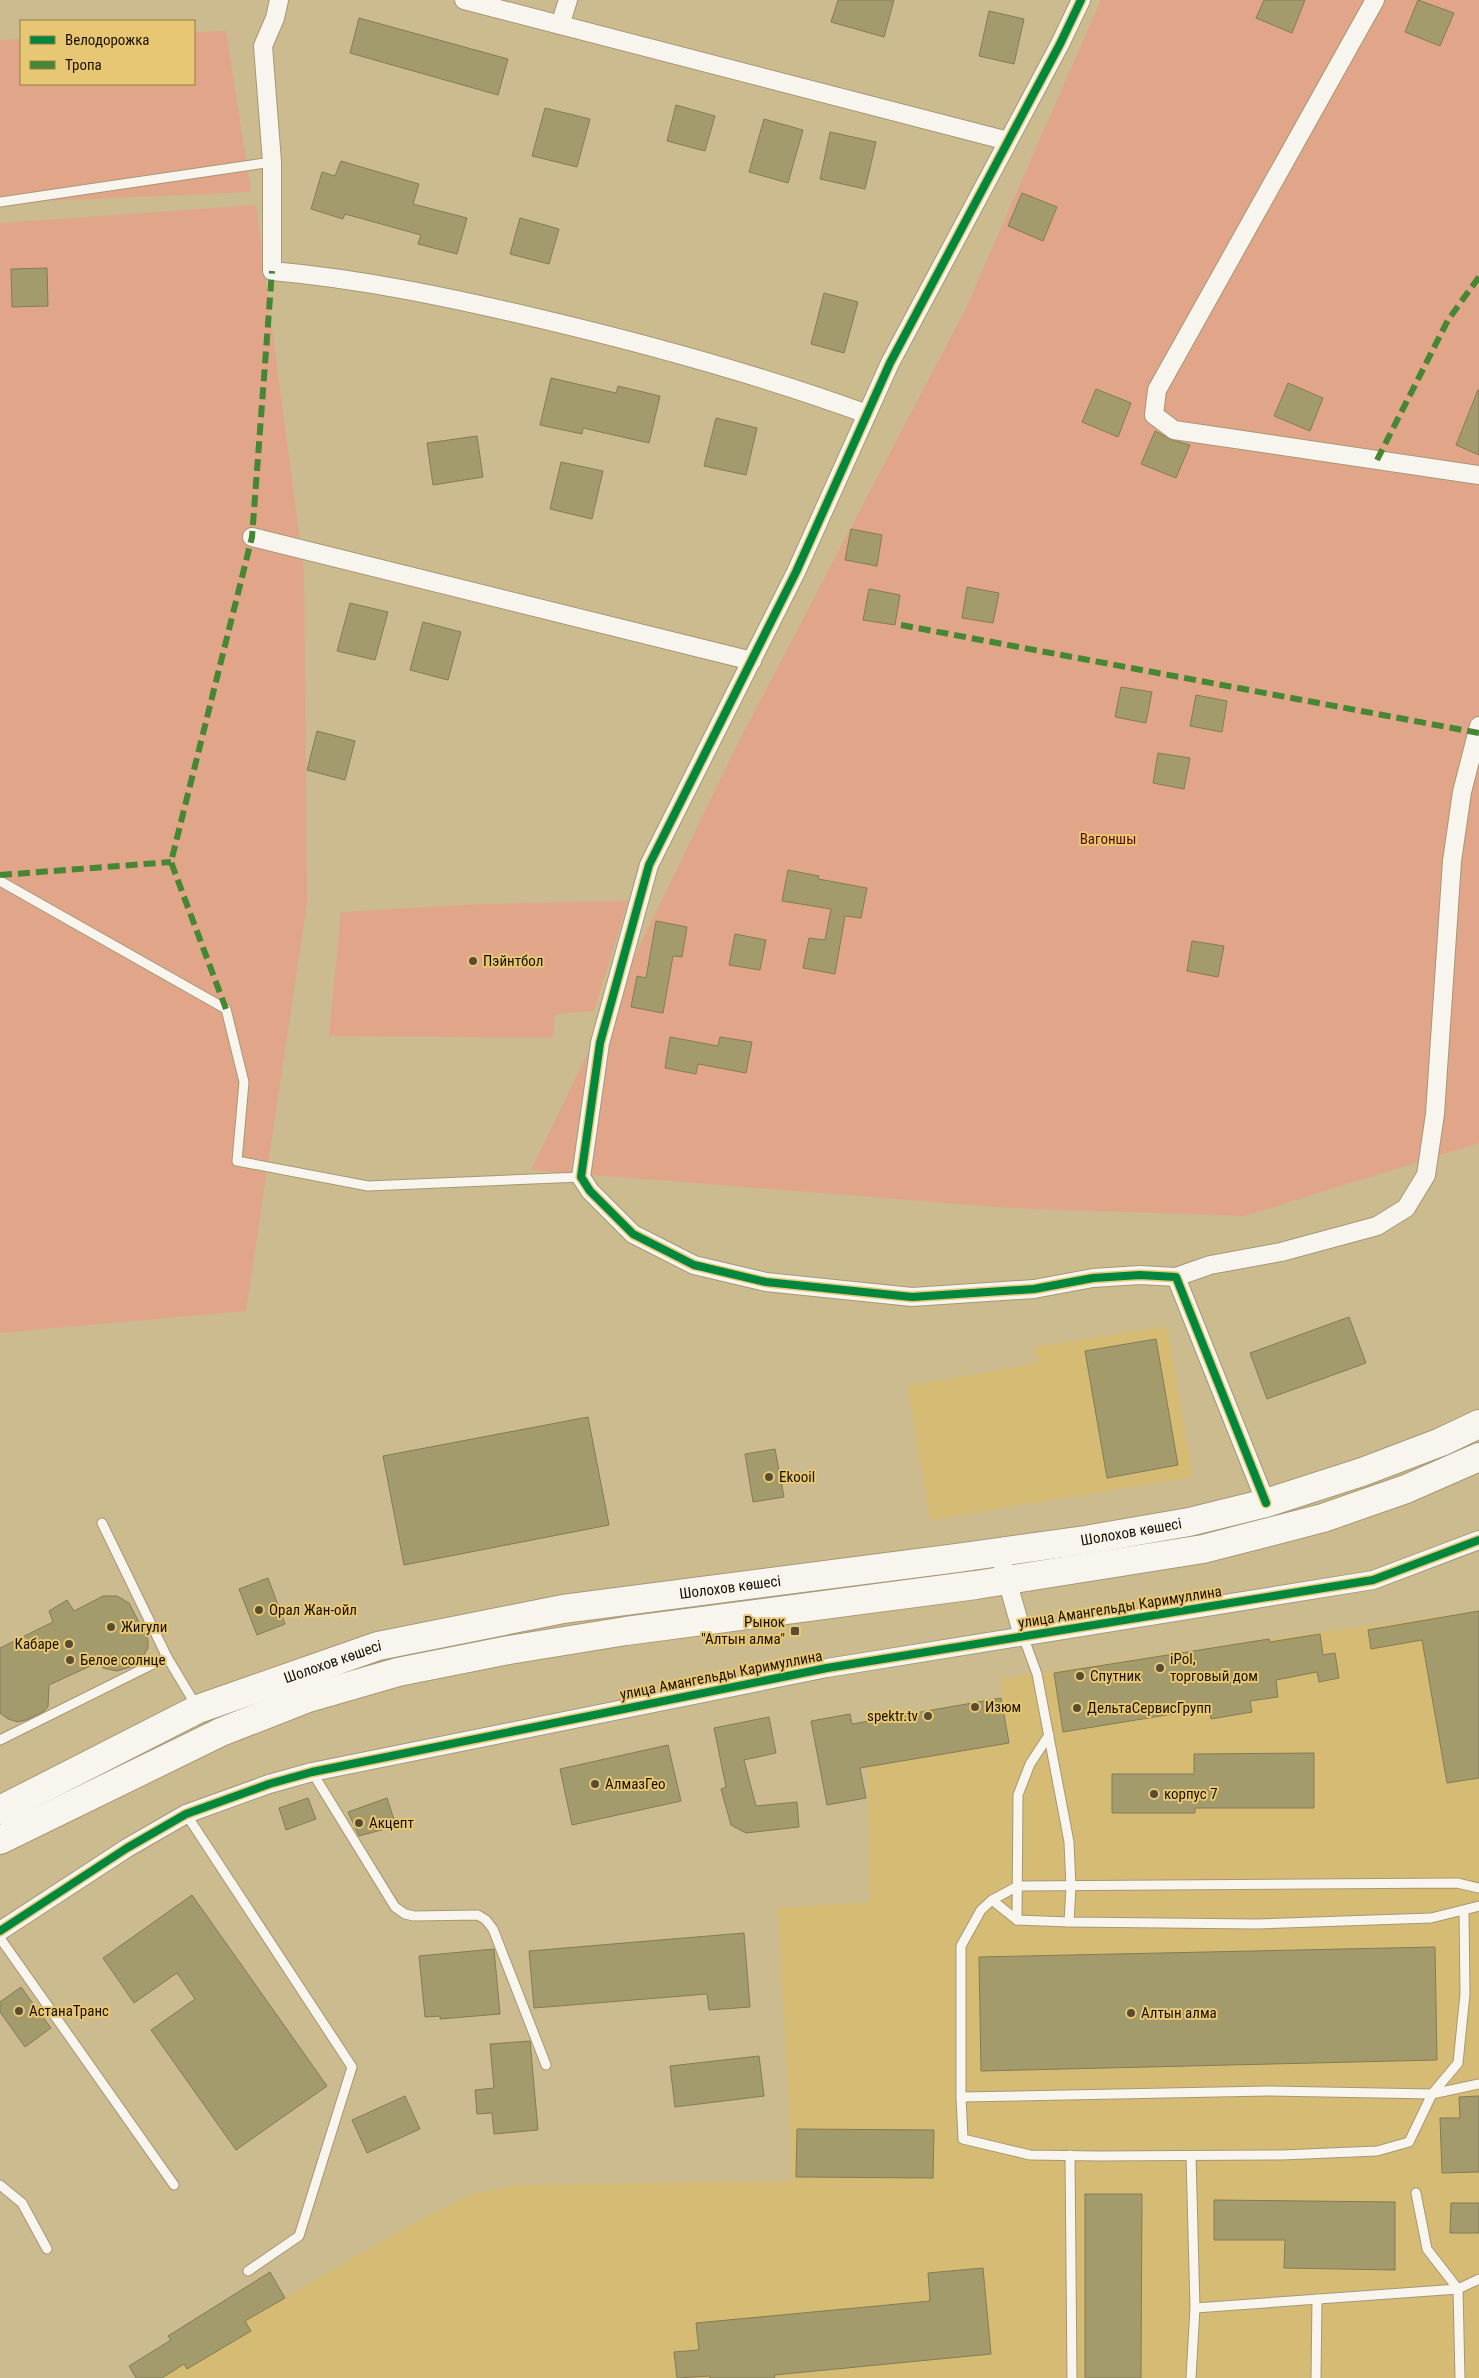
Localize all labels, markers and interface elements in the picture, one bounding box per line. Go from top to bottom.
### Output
legend [20,20,195,85]
text: Велодорожка [65,31,150,49]
text: Тропа [65,56,102,74]
park label: Вагоншы [1080,830,1136,848]
place label: Пэйнтбол [483,952,543,970]
marker: Пэйнтбол [467,955,479,967]
place label: Ekooil [779,1468,815,1486]
marker: Ekooil [763,1471,775,1483]
street label: Шолохов көшесі [1079,1514,1183,1550]
street label: Шолохов көшесі [678,1572,782,1603]
street label: улица Амангельды Каримуллина [1017,1582,1223,1632]
place label: Орал Жан-ойл [269,1601,357,1619]
marker: Орал Жан-ойл [253,1604,265,1616]
place label: Рынок "Алтын алма" [701,1613,785,1648]
place label: Жигули [121,1618,167,1636]
marker: Жигули [105,1621,117,1633]
marker: Рынок "Алтын алма" [789,1625,801,1637]
place label: Кабаре [15,1635,59,1653]
street label: Шолохов көшесі [281,1637,383,1687]
marker: Кабаре [63,1638,75,1650]
street label: улица Амангельды Каримуллина [618,1647,824,1703]
place label: iPol, торговый дом [1170,1650,1258,1685]
place label: Белое солнце [80,1651,165,1669]
marker: Белое солнце [64,1654,76,1666]
marker: iPol, торговый дом [1154,1662,1166,1674]
place label: Спутник [1090,1667,1141,1685]
marker: Спутник [1074,1670,1086,1682]
place label: Изюм [985,1698,1021,1716]
place label: ДельтаСервисГрупп [1087,1699,1211,1717]
marker: Изюм [969,1701,981,1713]
marker: ДельтаСервисГрупп [1071,1702,1083,1714]
place label: spektr.tv [867,1707,919,1725]
marker: spektr.tv [922,1710,934,1722]
place label: АлмазГео [605,1775,666,1793]
marker: АлмазГео [589,1778,601,1790]
place label: корпус 7 [1164,1785,1218,1803]
marker: корпус 7 [1148,1788,1160,1800]
place label: Акцепт [369,1814,414,1832]
marker: Акцепт [353,1817,365,1829]
place label: АстанаТранс [29,2002,109,2020]
place label: Алтын алма [1141,2004,1217,2022]
marker: АстанаТранс [13,2005,25,2017]
marker: Алтын алма [1125,2007,1137,2019]

